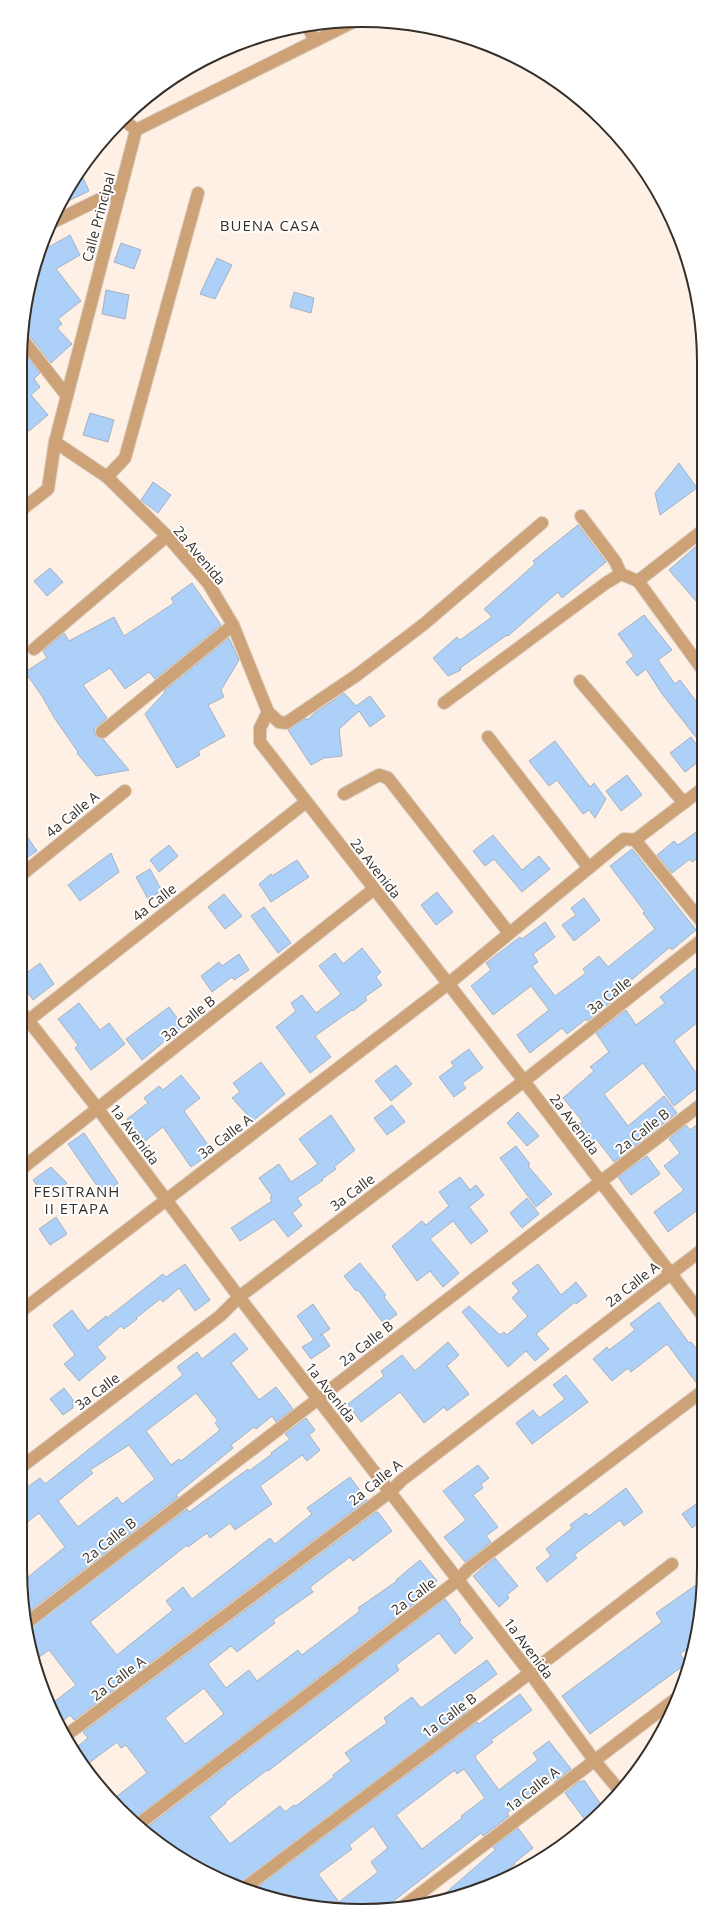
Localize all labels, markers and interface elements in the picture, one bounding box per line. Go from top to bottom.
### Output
street label: Calle Principal [77,170,119,264]
district label: BUENA CASA [220,215,320,235]
street label: 2a Avenida [170,521,230,589]
street label: 4a Calle A [41,787,103,841]
street label: 2a Avenida [346,834,406,902]
street label: 4a Calle [128,879,180,925]
street label: 3a Calle [583,972,635,1018]
street label: 3a Calle B [157,991,219,1045]
street label: 2a Avenida [546,1090,604,1158]
street label: 1a Avenida [106,1100,164,1168]
street label: 2a Calle B [611,1104,673,1158]
street label: 3a Calle A [194,1109,256,1163]
street label: 3a Calle [326,1169,378,1215]
district label: FESITRANH II ETAPA [34,1181,120,1218]
street label: 2a Calle A [601,1257,663,1311]
street label: 2a Calle B [335,1316,397,1370]
street label: 1a Avenida [301,1358,361,1426]
street label: 3a Calle [71,1368,123,1414]
street label: 2a Calle A [344,1455,406,1509]
street label: 2a Calle B [78,1513,140,1567]
street label: 2a Calle [387,1573,439,1619]
street label: 1a Avenida [500,1614,558,1682]
street label: 2a Calle A [87,1651,149,1705]
street label: 1a Calle B [418,1688,480,1742]
street label: 1a Calle A [501,1762,563,1816]

